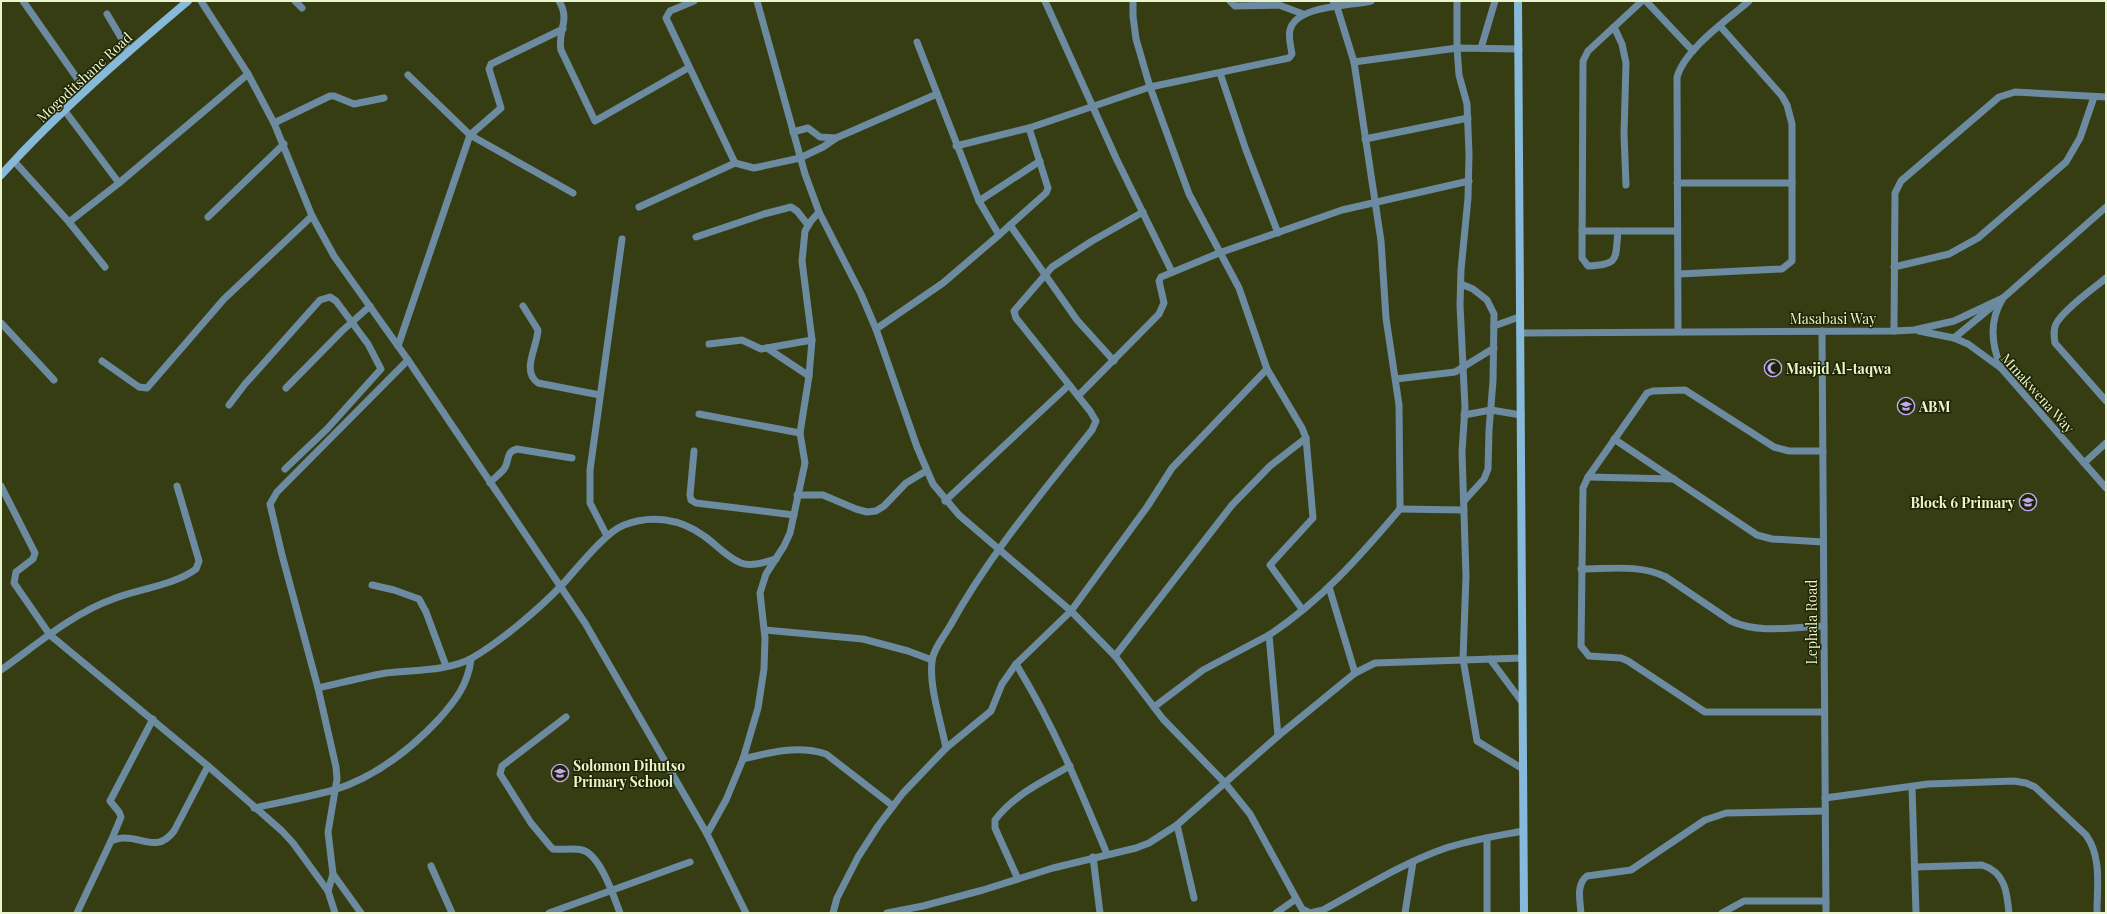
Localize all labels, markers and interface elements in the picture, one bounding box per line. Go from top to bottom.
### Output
street label: Mogoditshane Road [32,28,136,126]
street label: Masabasi Way [1790,309,1876,328]
street label: Mmakwena Way [1997,349,2079,437]
mosque icon: Masjid Al-taqwa [1763,358,1783,378]
place label: Masjid Al-taqwa [1786,359,1892,378]
school or university icon: ABM [1896,396,1916,416]
place label: ABM [1918,397,1950,416]
school or university icon: Block 6 Primary [2018,492,2038,512]
place label: Block 6 Primary [1910,493,2016,512]
street label: Lephala Road [1802,580,1821,664]
place label: Solomon Dihutso Primary School [573,756,685,791]
school or university icon: Solomon Dihutso Primary School [550,763,570,783]

